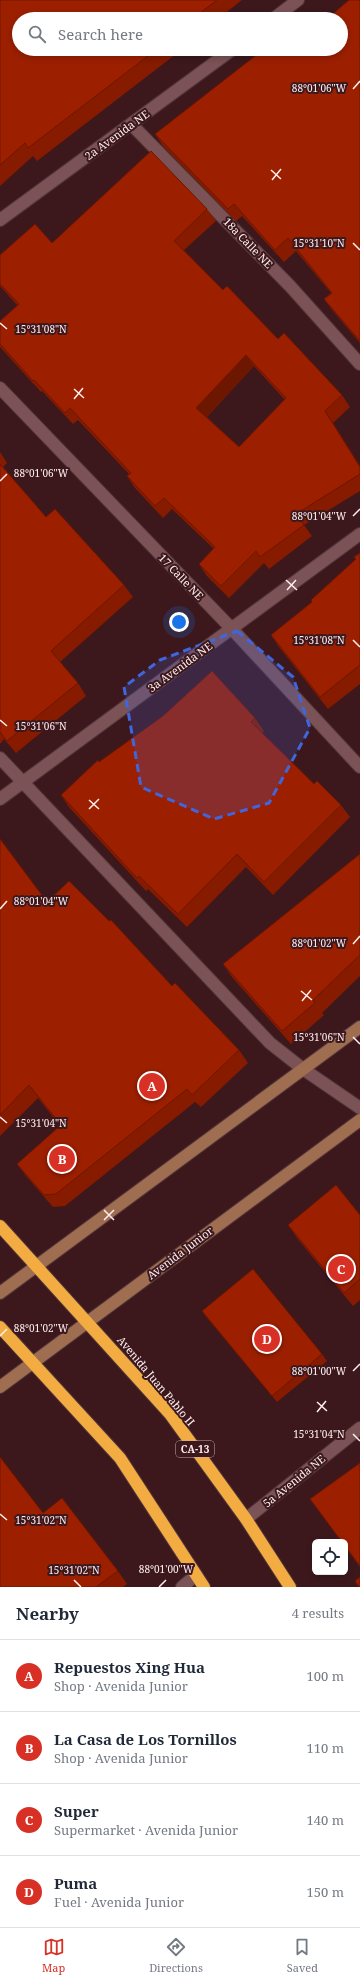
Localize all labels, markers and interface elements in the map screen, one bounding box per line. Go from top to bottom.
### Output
search box [12,12,348,56]
icon: search [26,23,48,45]
text: Search here [58,24,143,44]
text: 88°01'06"W [292,81,347,95]
street label: 2a Avenida NE [81,106,152,163]
street label: 18a Calle NE [220,214,276,271]
text: 15°31'10"N [293,236,345,250]
text: 15°31'08"N [15,322,67,336]
text: 88°01'06"W [14,466,69,480]
text: 88°01'04"W [292,509,347,523]
street label: 17 Calle NE [155,550,207,603]
your location [169,612,189,632]
text: 15°31'08"N [293,633,345,647]
street label: 3a Avenida NE [144,638,215,695]
text: 15°31'06"N [15,719,67,733]
text: 88°01'04"W [14,894,69,908]
text: 88°01'02"W [292,936,347,950]
text: 15°31'06"N [293,1030,345,1044]
pin: A [139,1071,165,1101]
text: 15°31'04"N [15,1116,67,1130]
pin: B [49,1144,75,1174]
street label: Avenida Junior [144,1222,216,1282]
pin: C [328,1254,354,1284]
text: 88°01'02"W [14,1321,69,1335]
pin: D [254,1324,280,1354]
street label: Avenida Juan Pablo II [114,1333,198,1429]
text: 88°01'00"W [292,1364,347,1378]
text: 15°31'04"N [293,1427,345,1441]
road number: CA-13 [176,1441,214,1457]
street label: 5a Avenida NE [259,1451,328,1510]
text: 15°31'02"N [15,1513,67,1527]
map controls [312,1539,348,1575]
button: locate [312,1539,348,1575]
text: 88°01'00"W [139,1562,194,1576]
text: 15°31'02"N [48,1563,100,1577]
text: Nearby [16,1602,79,1625]
text: 4 results [292,1604,344,1622]
text: Repuestos Xing Hua [54,1657,205,1677]
text: A [24,1667,34,1685]
text: 100 m [307,1667,344,1685]
text: Shop · Avenida Junior [54,1677,188,1695]
text: La Casa de Los Tornillos [54,1729,237,1749]
text: B [25,1739,33,1757]
text: 110 m [307,1739,344,1757]
text: Shop · Avenida Junior [54,1749,188,1767]
text: Super [54,1801,99,1821]
text: C [25,1811,33,1829]
text: 140 m [307,1811,344,1829]
text: Supermarket · Avenida Junior [54,1821,238,1839]
text: Puma [54,1873,97,1893]
text: D [24,1883,34,1901]
text: 150 m [307,1883,344,1901]
text: Fuel · Avenida Junior [54,1893,184,1911]
tab: Map [42,1936,65,1975]
tab: Directions [149,1936,203,1975]
tab: Saved [287,1936,318,1975]

